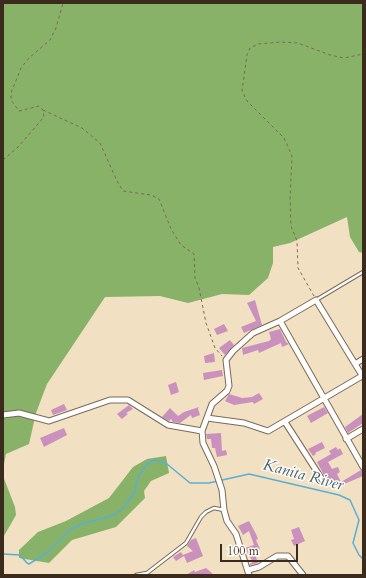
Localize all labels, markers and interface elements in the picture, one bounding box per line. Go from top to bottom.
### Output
water label: Kanita River [261,456,345,496]
scale bar [222,536,300,562]
text: 100 m [227,543,259,559]

